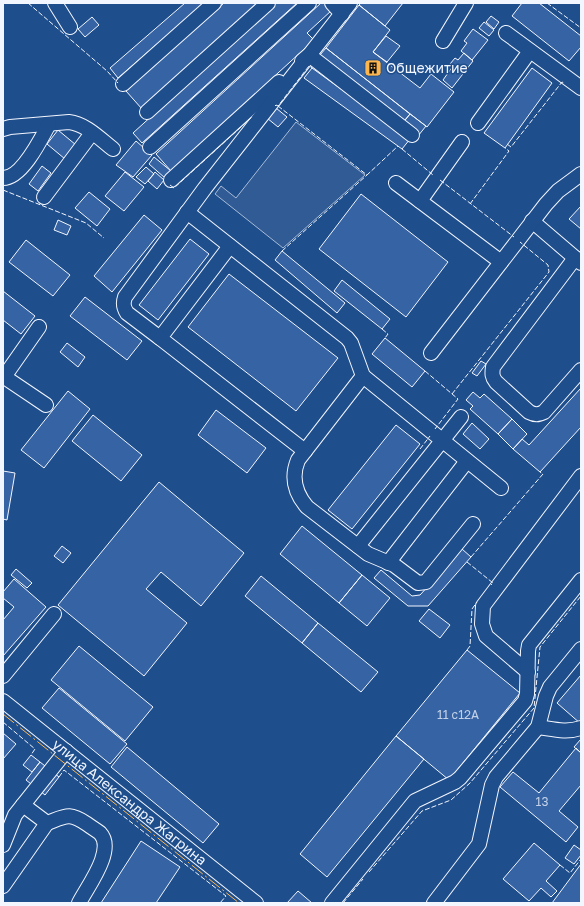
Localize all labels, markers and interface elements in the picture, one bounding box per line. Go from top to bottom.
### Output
building icon: Общежитие [363,58,383,78]
place label: Общежитие [386,59,468,76]
house number: 11 с12А [437,707,479,722]
street label: улица Александра Жагрина [49,735,210,868]
house number: 13 [536,794,548,809]

